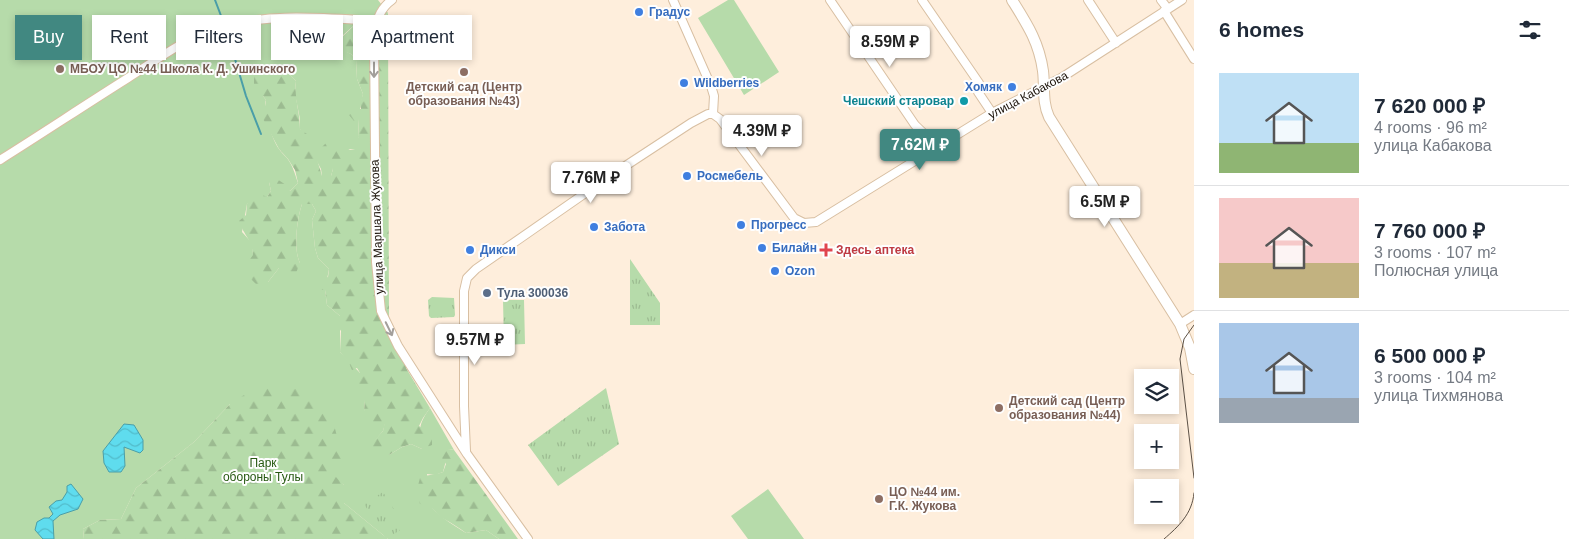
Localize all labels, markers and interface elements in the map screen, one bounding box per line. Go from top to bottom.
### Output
place label: Градус [649,5,690,19]
marker: Градус [633,6,645,18]
chip: Buy [15,15,82,60]
chip: Rent [92,15,166,60]
chip: Filters [176,15,261,60]
chip: New [271,15,343,60]
chip: Apartment [353,15,472,60]
icon: filters [1516,16,1544,44]
text: 6 homes [1219,18,1304,41]
pin: 8.59M ₽ [844,26,936,68]
text: 8.59M ₽ [861,33,919,50]
place label: МБОУ ЦО №44 Школа К. Д. Ушинского [70,62,295,76]
one-way arrow [369,62,379,78]
marker: МБОУ ЦО №44 Школа К. Д. Ушинского [54,63,66,75]
marker: Детский сад (Центр образования №43) [458,66,470,78]
street label: улица Кабакова [986,68,1071,122]
place label: Wildberries [694,76,760,90]
marker: Wildberries [678,77,690,89]
place label: Детский сад (Центр образования №43) [406,80,522,108]
place label: Хомяк [965,80,1003,94]
marker: Хомяк [1006,81,1018,93]
icon: home [1259,93,1319,153]
place label: Чешский старовар [843,94,954,108]
text: 7 620 000 ₽ [1374,94,1485,117]
marker: Чешский старовар [958,95,970,107]
pin: 4.39M ₽ [716,114,808,157]
text: 4 rooms · 96 m² [1374,119,1487,136]
text: 4.39M ₽ [733,122,791,139]
pin: 7.62M ₽ [874,128,966,171]
text: 7.62M ₽ [891,136,949,153]
text: улица Кабакова [1374,137,1492,154]
street label: улица Маршала Жукова [368,159,386,295]
pin: 7.76M ₽ [545,162,637,204]
text: 7.76M ₽ [562,169,620,186]
place label: Росмебель [697,169,763,183]
marker: Росмебель [681,170,693,182]
pin: 6.5M ₽ [1064,186,1146,228]
text: 6.5M ₽ [1080,193,1130,210]
place label: Прогресс [751,218,807,232]
icon: home [1259,218,1319,278]
marker: Прогресс [735,219,747,231]
text: 7 760 000 ₽ [1374,219,1485,242]
place label: Забота [604,220,646,234]
marker: Забота [588,221,600,233]
place label: Билайн [772,241,817,255]
marker: Билайн [756,242,768,254]
place label: Дикси [480,243,516,257]
place label: Здесь аптека [836,243,915,257]
marker: Дикси [464,244,476,256]
marker: Здесь аптека [820,244,832,256]
text: 3 rooms · 107 m² [1374,244,1496,261]
text: Полюсная улица [1374,262,1498,279]
place label: Ozon [785,264,815,278]
marker: Ozon [769,265,781,277]
place label: Тула 300036 [497,286,568,300]
marker: Тула 300036 [481,287,493,299]
one-way arrow [384,321,394,336]
pin: 9.57M ₽ [429,324,521,366]
text: 9.57M ₽ [446,331,504,348]
icon: home [1259,343,1319,403]
text: 6 500 000 ₽ [1374,344,1485,367]
map controls [1134,369,1179,524]
button: layers [1134,369,1179,414]
text: 3 rooms · 104 m² [1374,369,1496,386]
text: улица Тихмянова [1374,387,1503,404]
place label: Детский сад (Центр образования №44) [1009,394,1125,422]
marker: Детский сад (Центр образования №44) [993,402,1005,414]
button: + [1134,424,1179,469]
park label: Парк обороны Тулы [223,456,303,484]
button: − [1134,479,1179,524]
place label: ЦО №44 им. Г.К. Жукова [889,485,960,513]
marker: ЦО №44 им. Г.К. Жукова [873,493,885,505]

